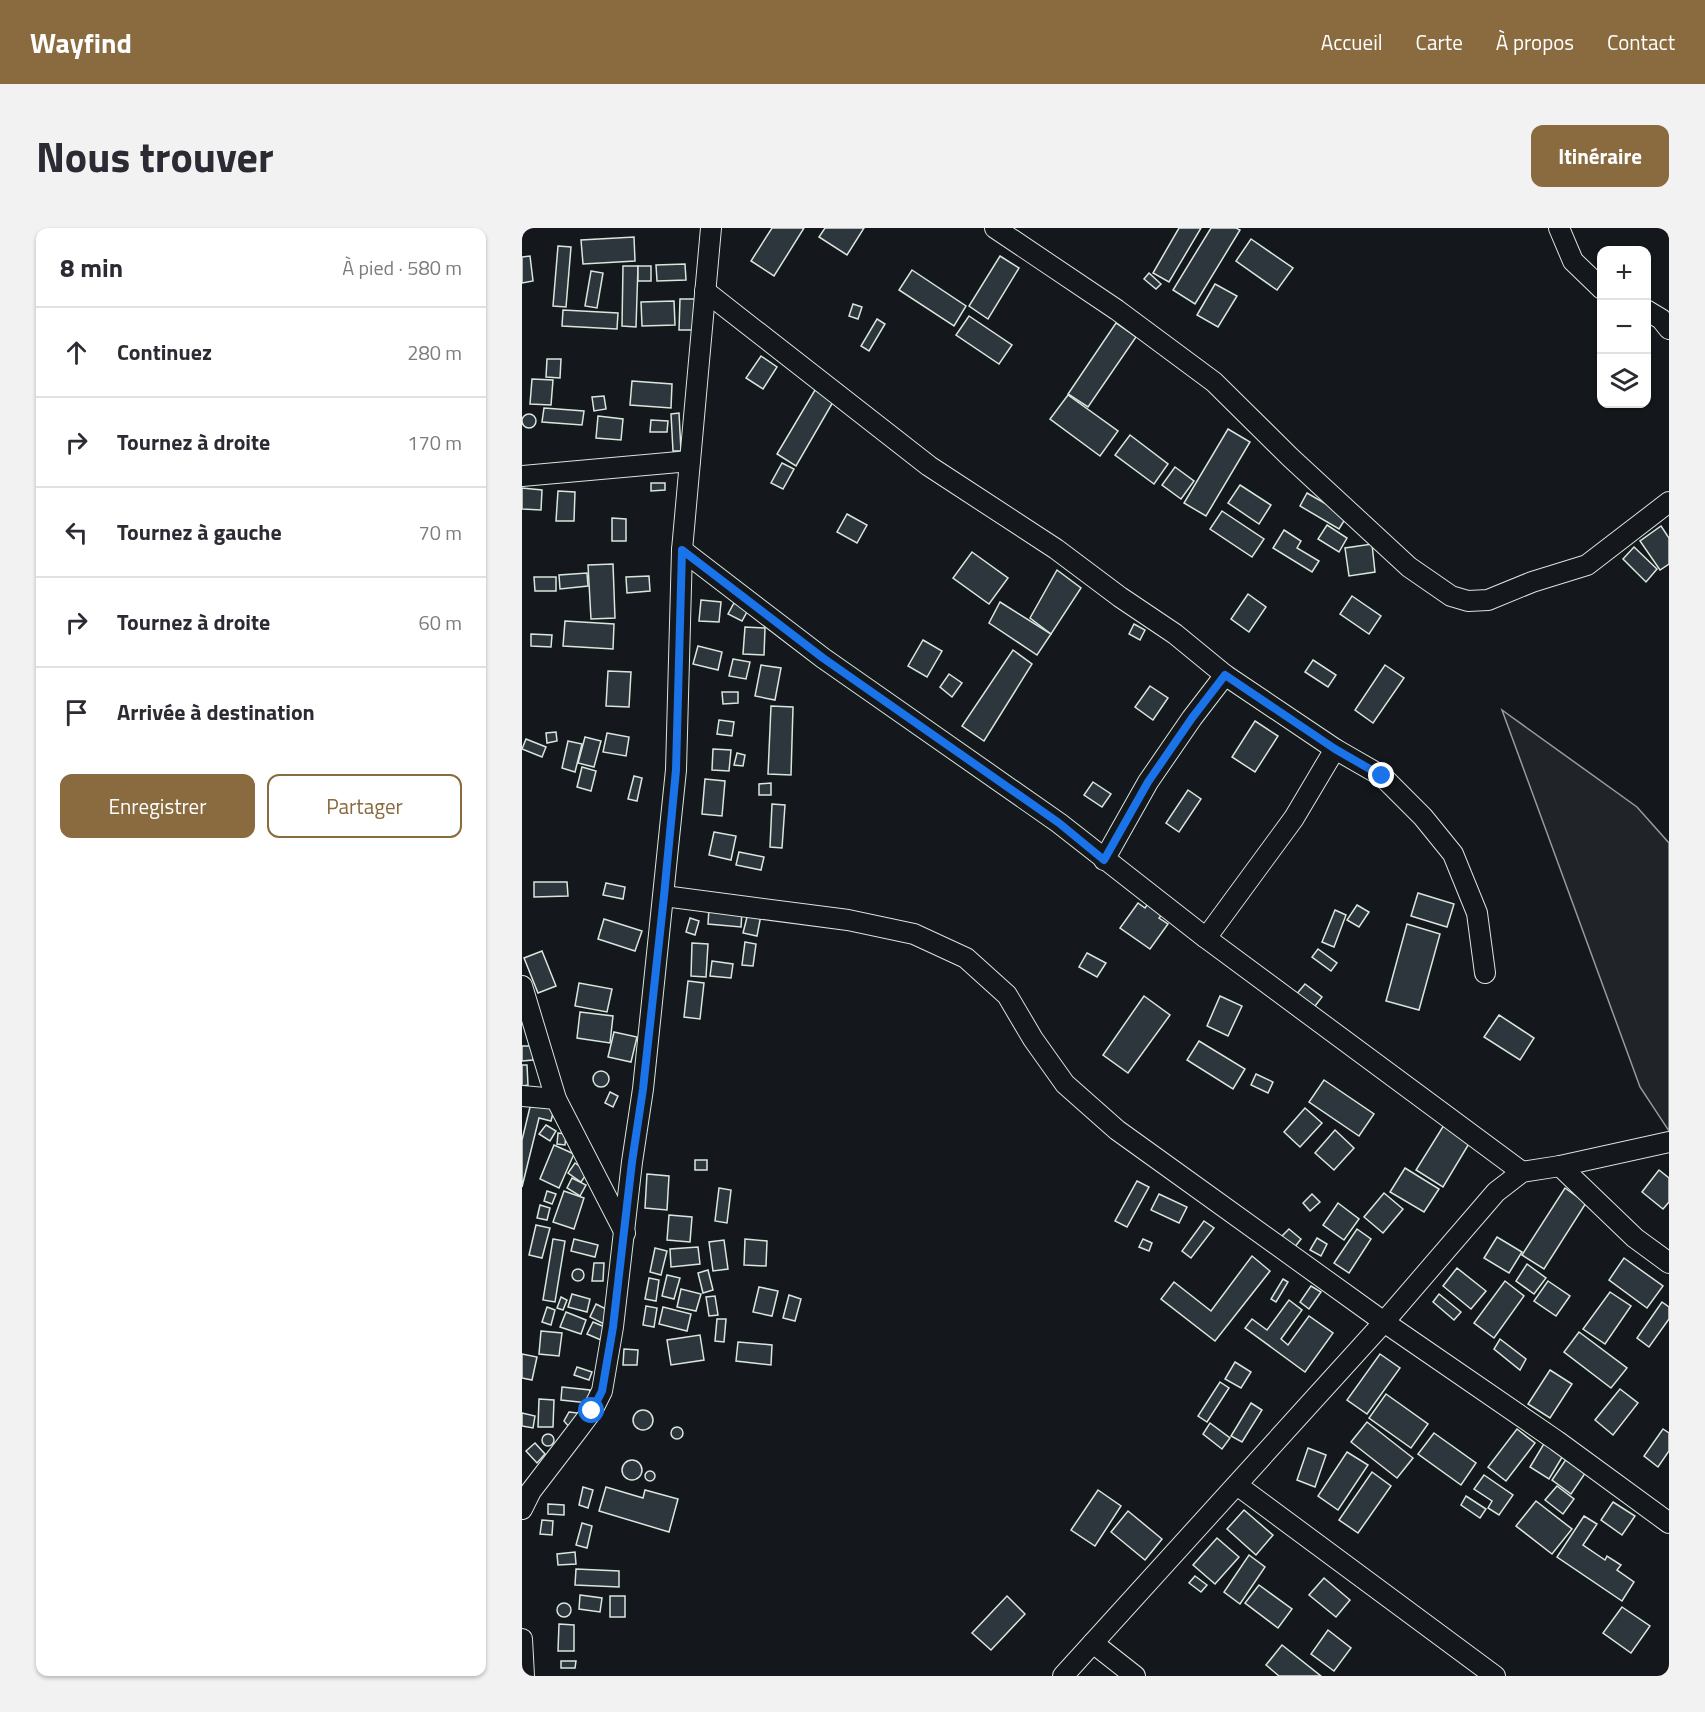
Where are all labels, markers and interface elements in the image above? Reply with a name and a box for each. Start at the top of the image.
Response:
text: Wayfind [30,21,132,64]
text: Accueil [1321,26,1383,58]
text: Carte [1416,26,1463,58]
text: À propos [1496,26,1574,58]
text: Contact [1607,26,1675,58]
text: Nous trouver [36,124,274,188]
button: Itinéraire [1531,125,1669,187]
map controls [1597,246,1651,408]
button: + [1597,246,1651,300]
text: 8 min [60,248,123,287]
text: À pied · 580 m [342,252,462,283]
button: − [1597,300,1651,354]
text: Continuez [117,335,212,369]
icon: ahead [60,336,93,369]
text: 280 m [407,337,462,368]
button: layers [1597,354,1651,408]
text: Tournez à droite [117,425,270,459]
icon: right [60,426,93,459]
text: 170 m [407,427,462,458]
text: Tournez à gauche [117,515,282,549]
icon: left [60,516,93,549]
text: 70 m [418,517,462,548]
text: Tournez à droite [117,605,270,639]
icon: right [60,606,93,639]
text: 60 m [418,607,462,638]
text: Arrivée à destination [117,695,315,729]
icon: arrive [60,696,93,729]
route end [1368,762,1394,788]
button: Enregistrer [60,774,255,838]
button: Partager [267,774,462,838]
route start [578,1397,604,1423]

